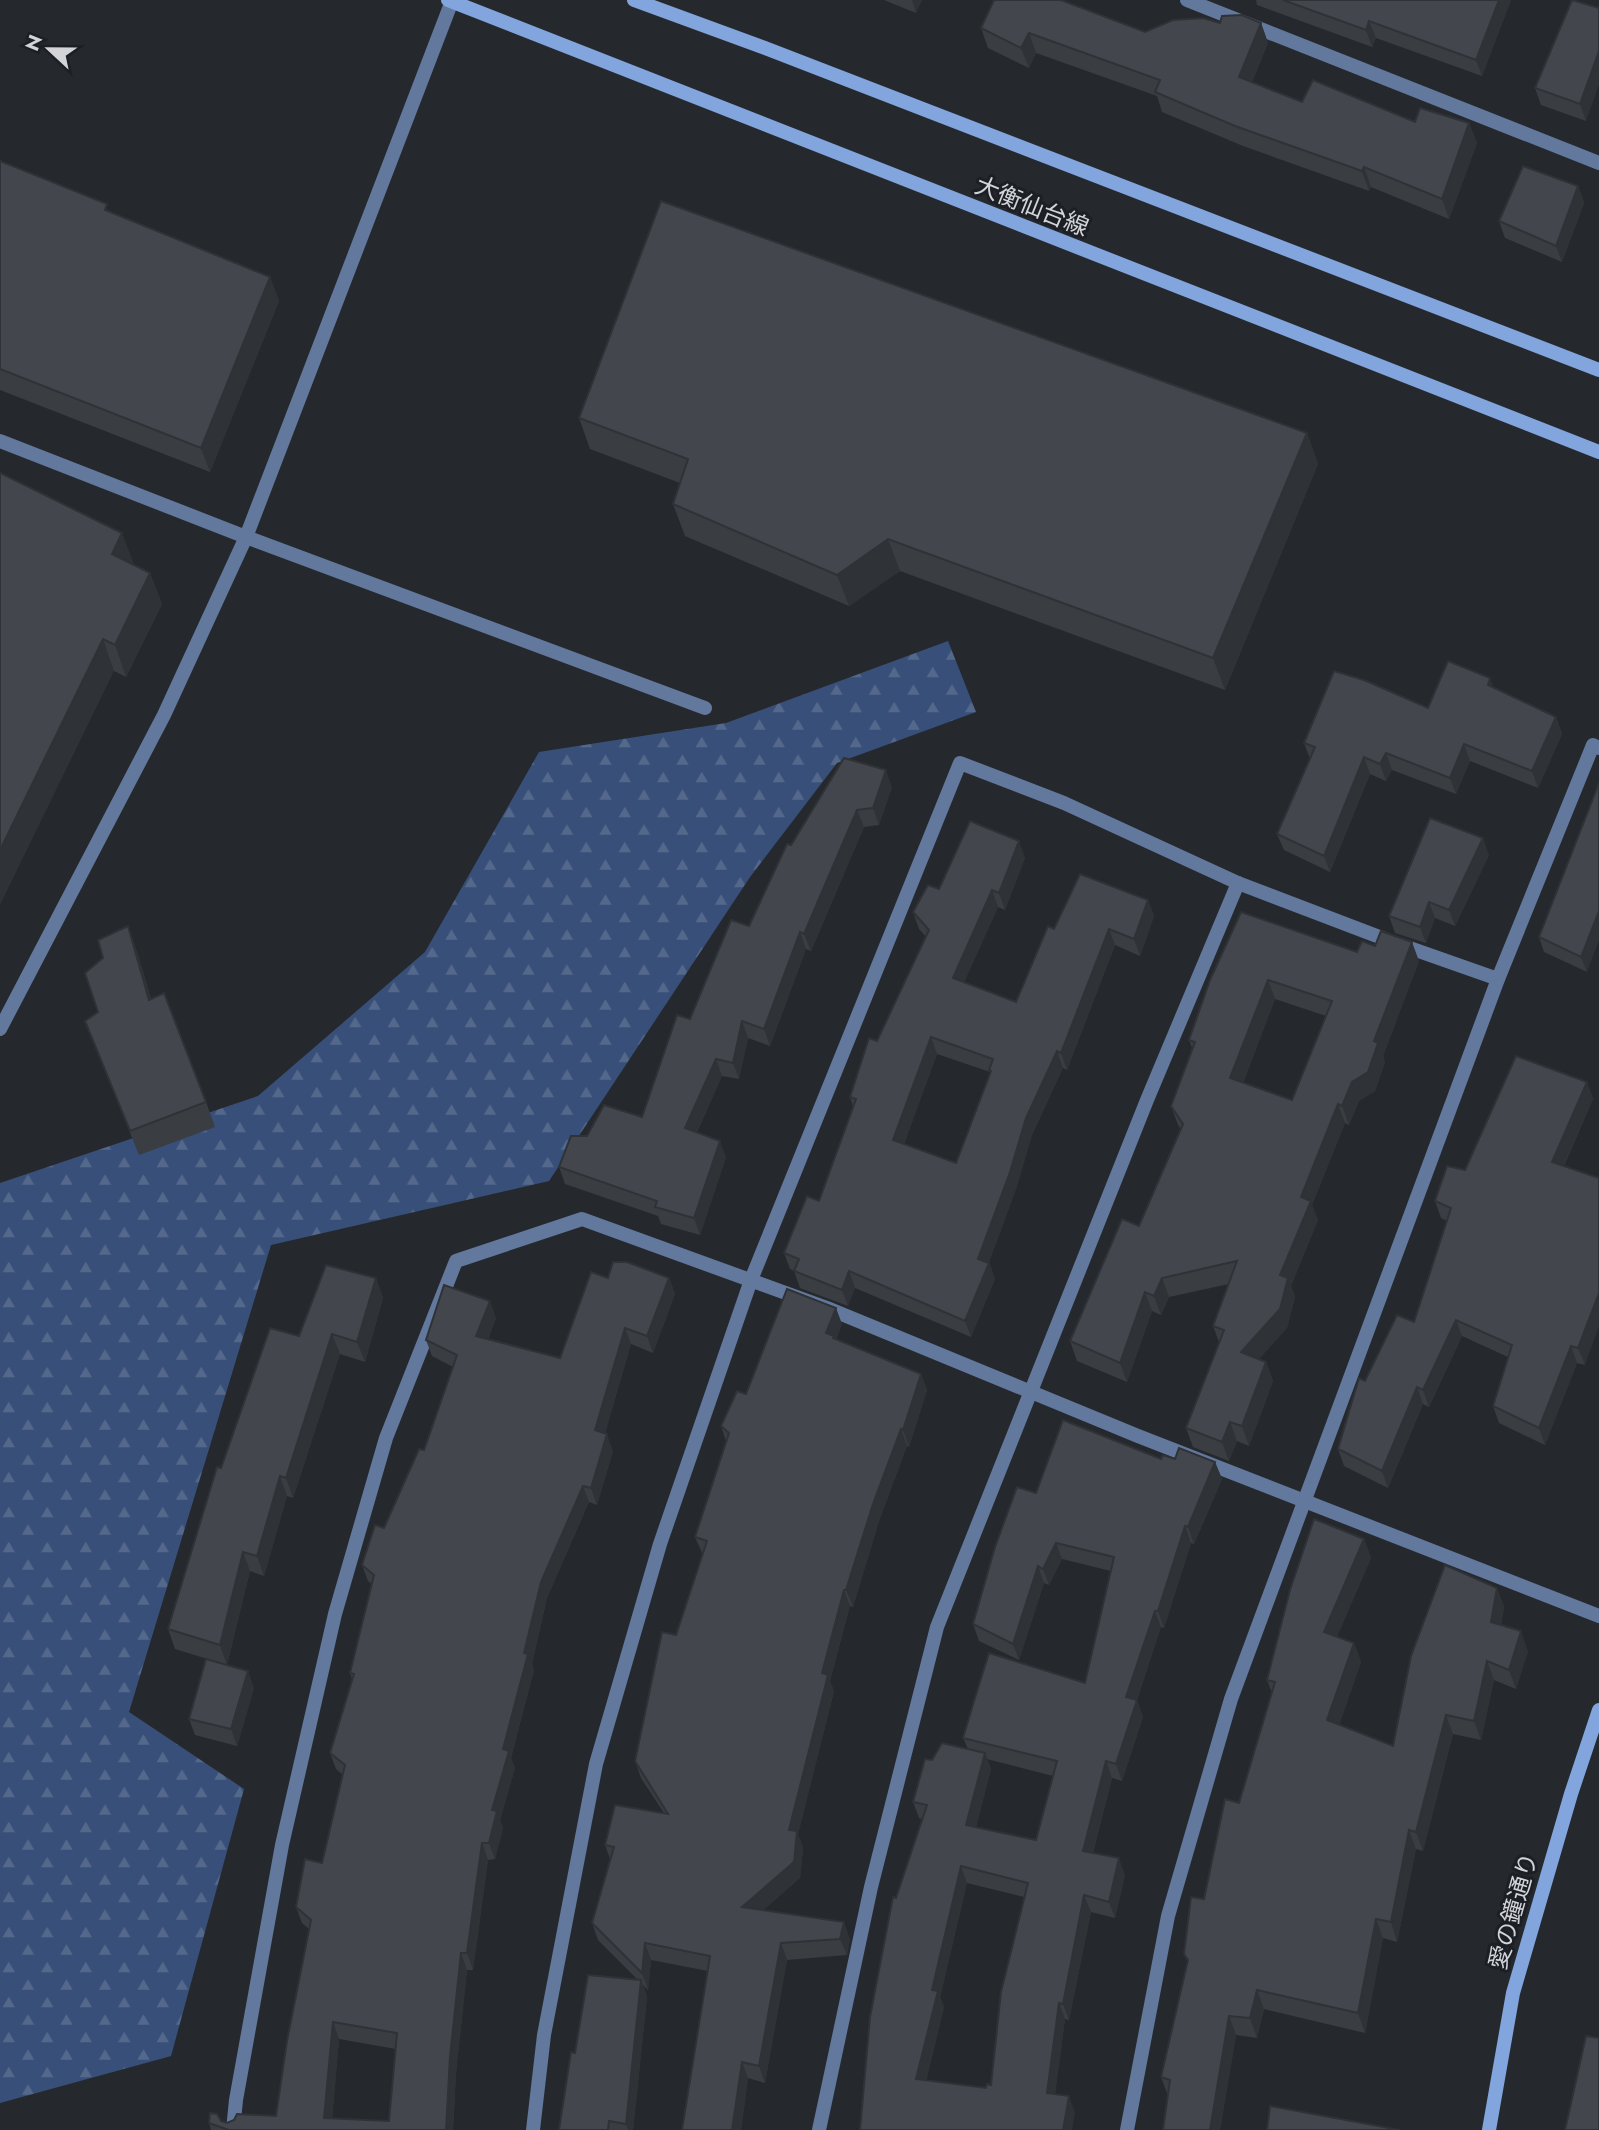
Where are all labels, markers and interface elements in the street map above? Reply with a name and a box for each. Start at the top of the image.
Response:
north arrow [14,14,84,84]
text: N [18,31,49,55]
street label: 大衡仙台線 [970,167,1094,245]
street label: 愛の鐘通り [1480,1849,1546,1973]

